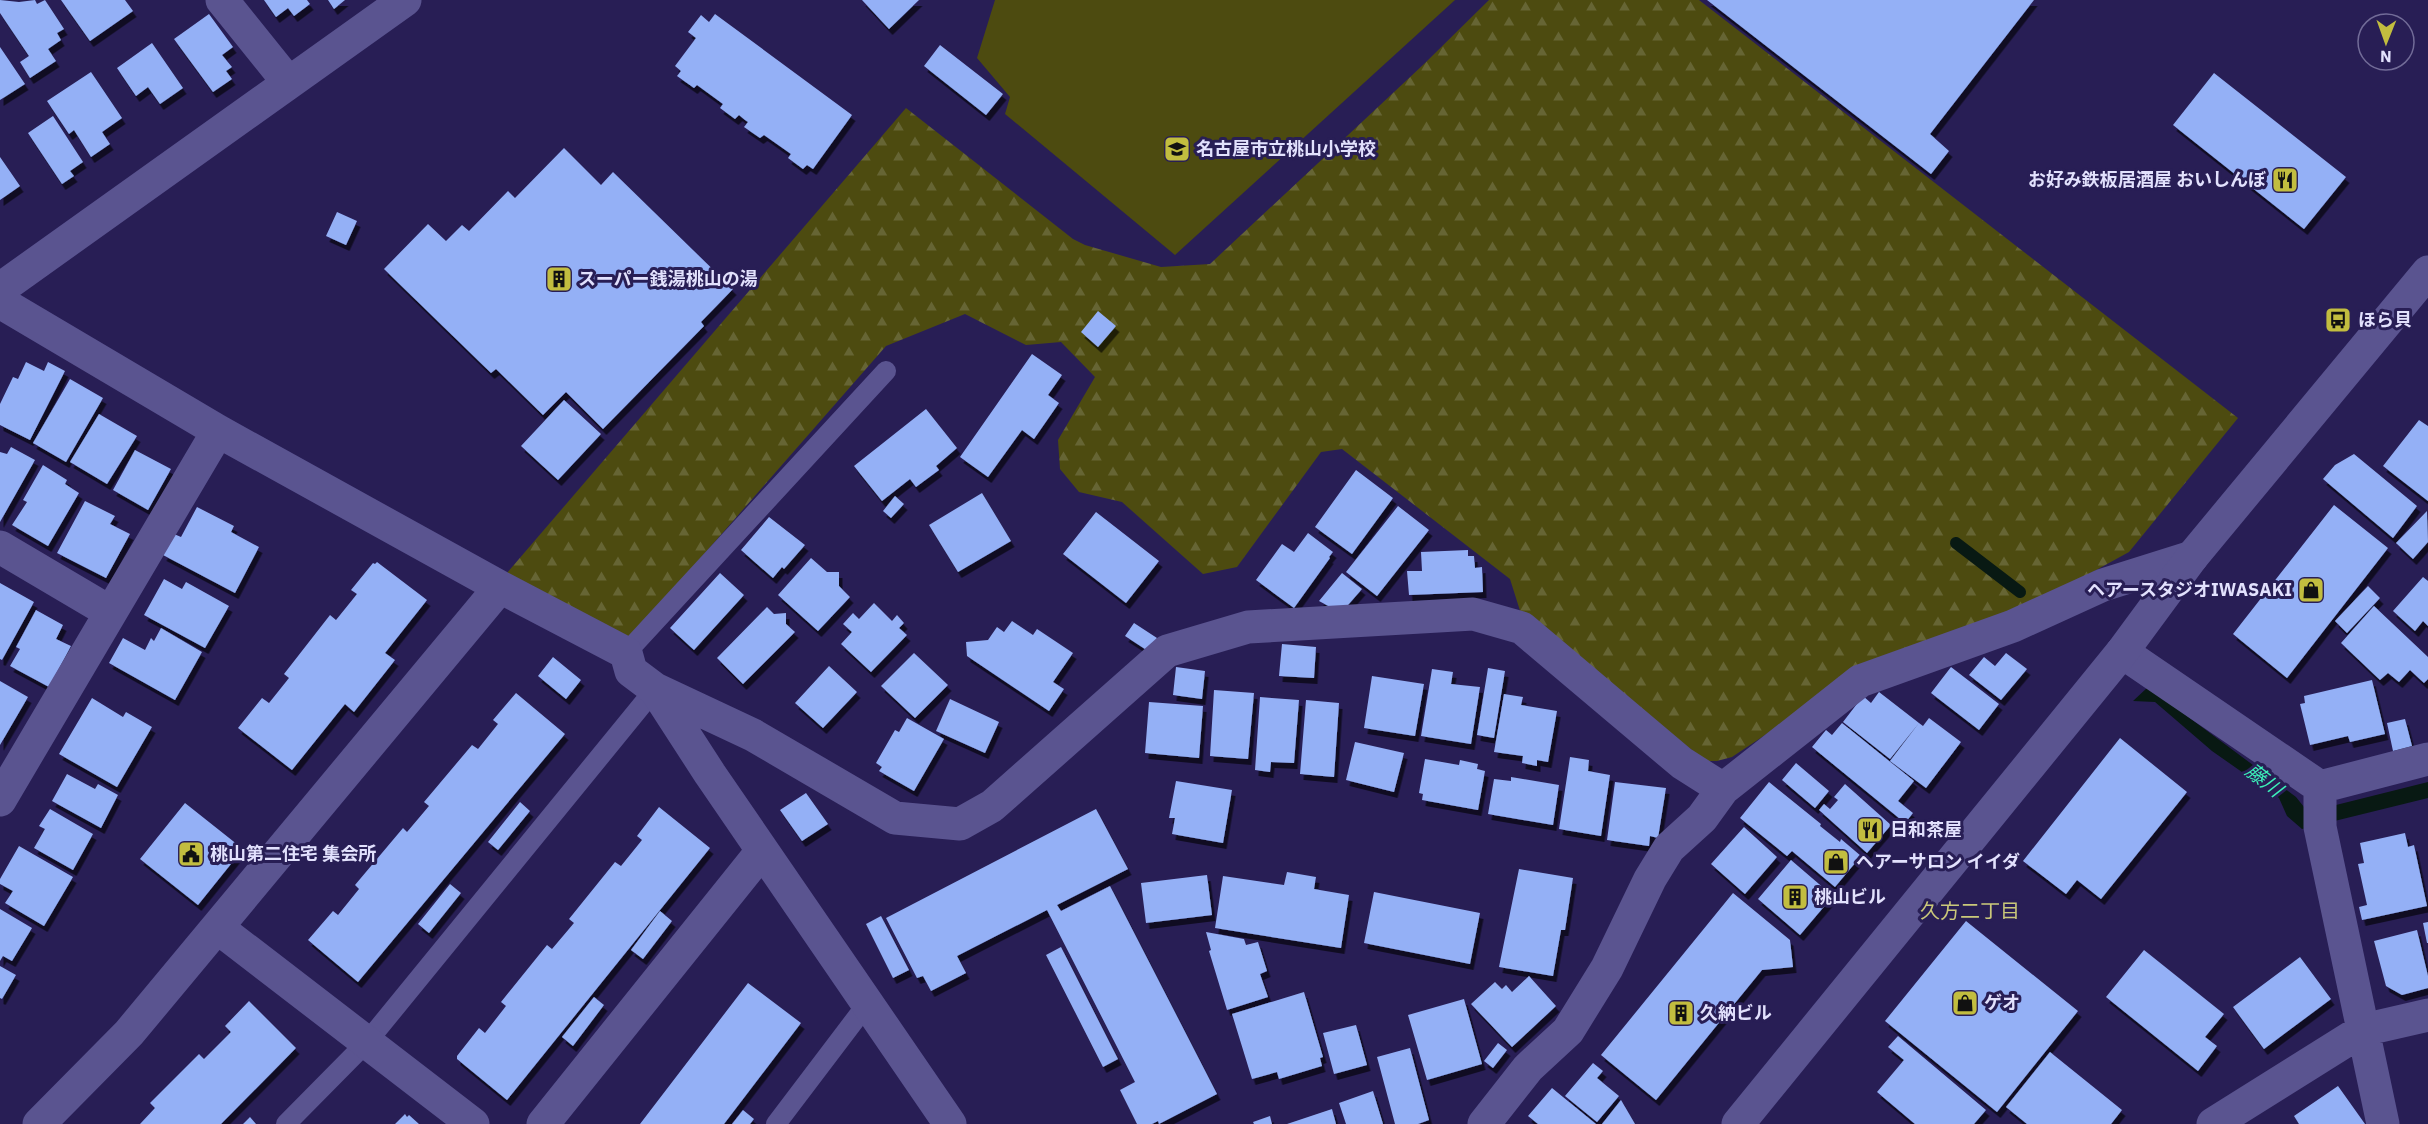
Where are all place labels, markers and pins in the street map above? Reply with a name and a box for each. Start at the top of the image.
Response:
school or university icon: 名古屋市立桃山小学校 [1162,134,1192,164]
place label: 名古屋市立桃山小学校 [1196,137,1376,160]
restaurant icon: お好み鉄板居酒屋 おいしんぼ [2270,165,2300,195]
place label: お好み鉄板居酒屋 おいしんぼ [2028,168,2266,191]
building icon: スーパー銭湯桃山の湯 [544,264,574,294]
place label: スーパー銭湯桃山の湯 [578,267,758,290]
bus stop icon: ほら貝 [2323,305,2353,335]
place label: ほら貝 [2358,308,2412,331]
shop icon: ヘアースタジオIWASAKI [2296,575,2326,605]
place label: ヘアースタジオIWASAKI [2087,578,2292,601]
restaurant icon: 日和茶屋 [1855,815,1885,845]
place label: 日和茶屋 [1890,818,1962,841]
public building icon: 桃山第二住宅 集会所 [176,839,206,869]
place label: 桃山第二住宅 集会所 [210,842,376,865]
shop icon: ヘアーサロン イイダ [1821,847,1851,877]
place label: ヘアーサロン イイダ [1856,850,2020,873]
building icon: 桃山ビル [1780,882,1810,912]
place label: 桃山ビル [1814,885,1886,908]
shop icon: ゲオ [1950,988,1980,1018]
place label: ゲオ [1984,991,2020,1014]
building icon: 久納ビル [1666,998,1696,1028]
place label: 久納ビル [1700,1001,1772,1024]

